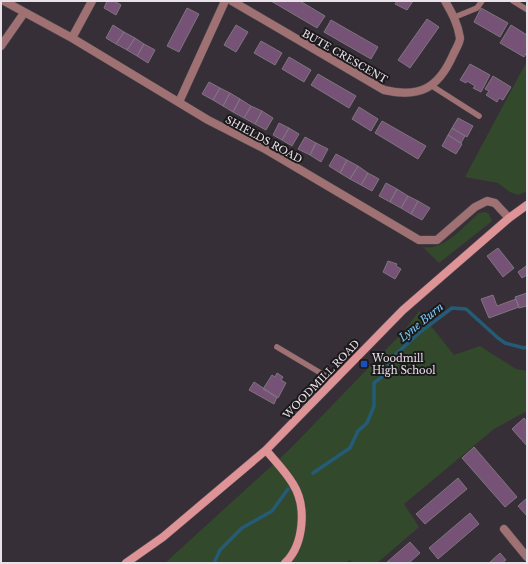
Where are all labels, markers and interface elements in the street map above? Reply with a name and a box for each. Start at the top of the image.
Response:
street label: BUTE CRESCENT [300,27,390,86]
street label: SHIELDS ROAD [223,113,305,166]
water label: Lyne Burn [395,300,446,345]
street label: WOODMILL ROAD [280,337,362,422]
place label: Woodmill High School [371,352,435,377]
marker: Woodmill High School [359,359,369,369]

